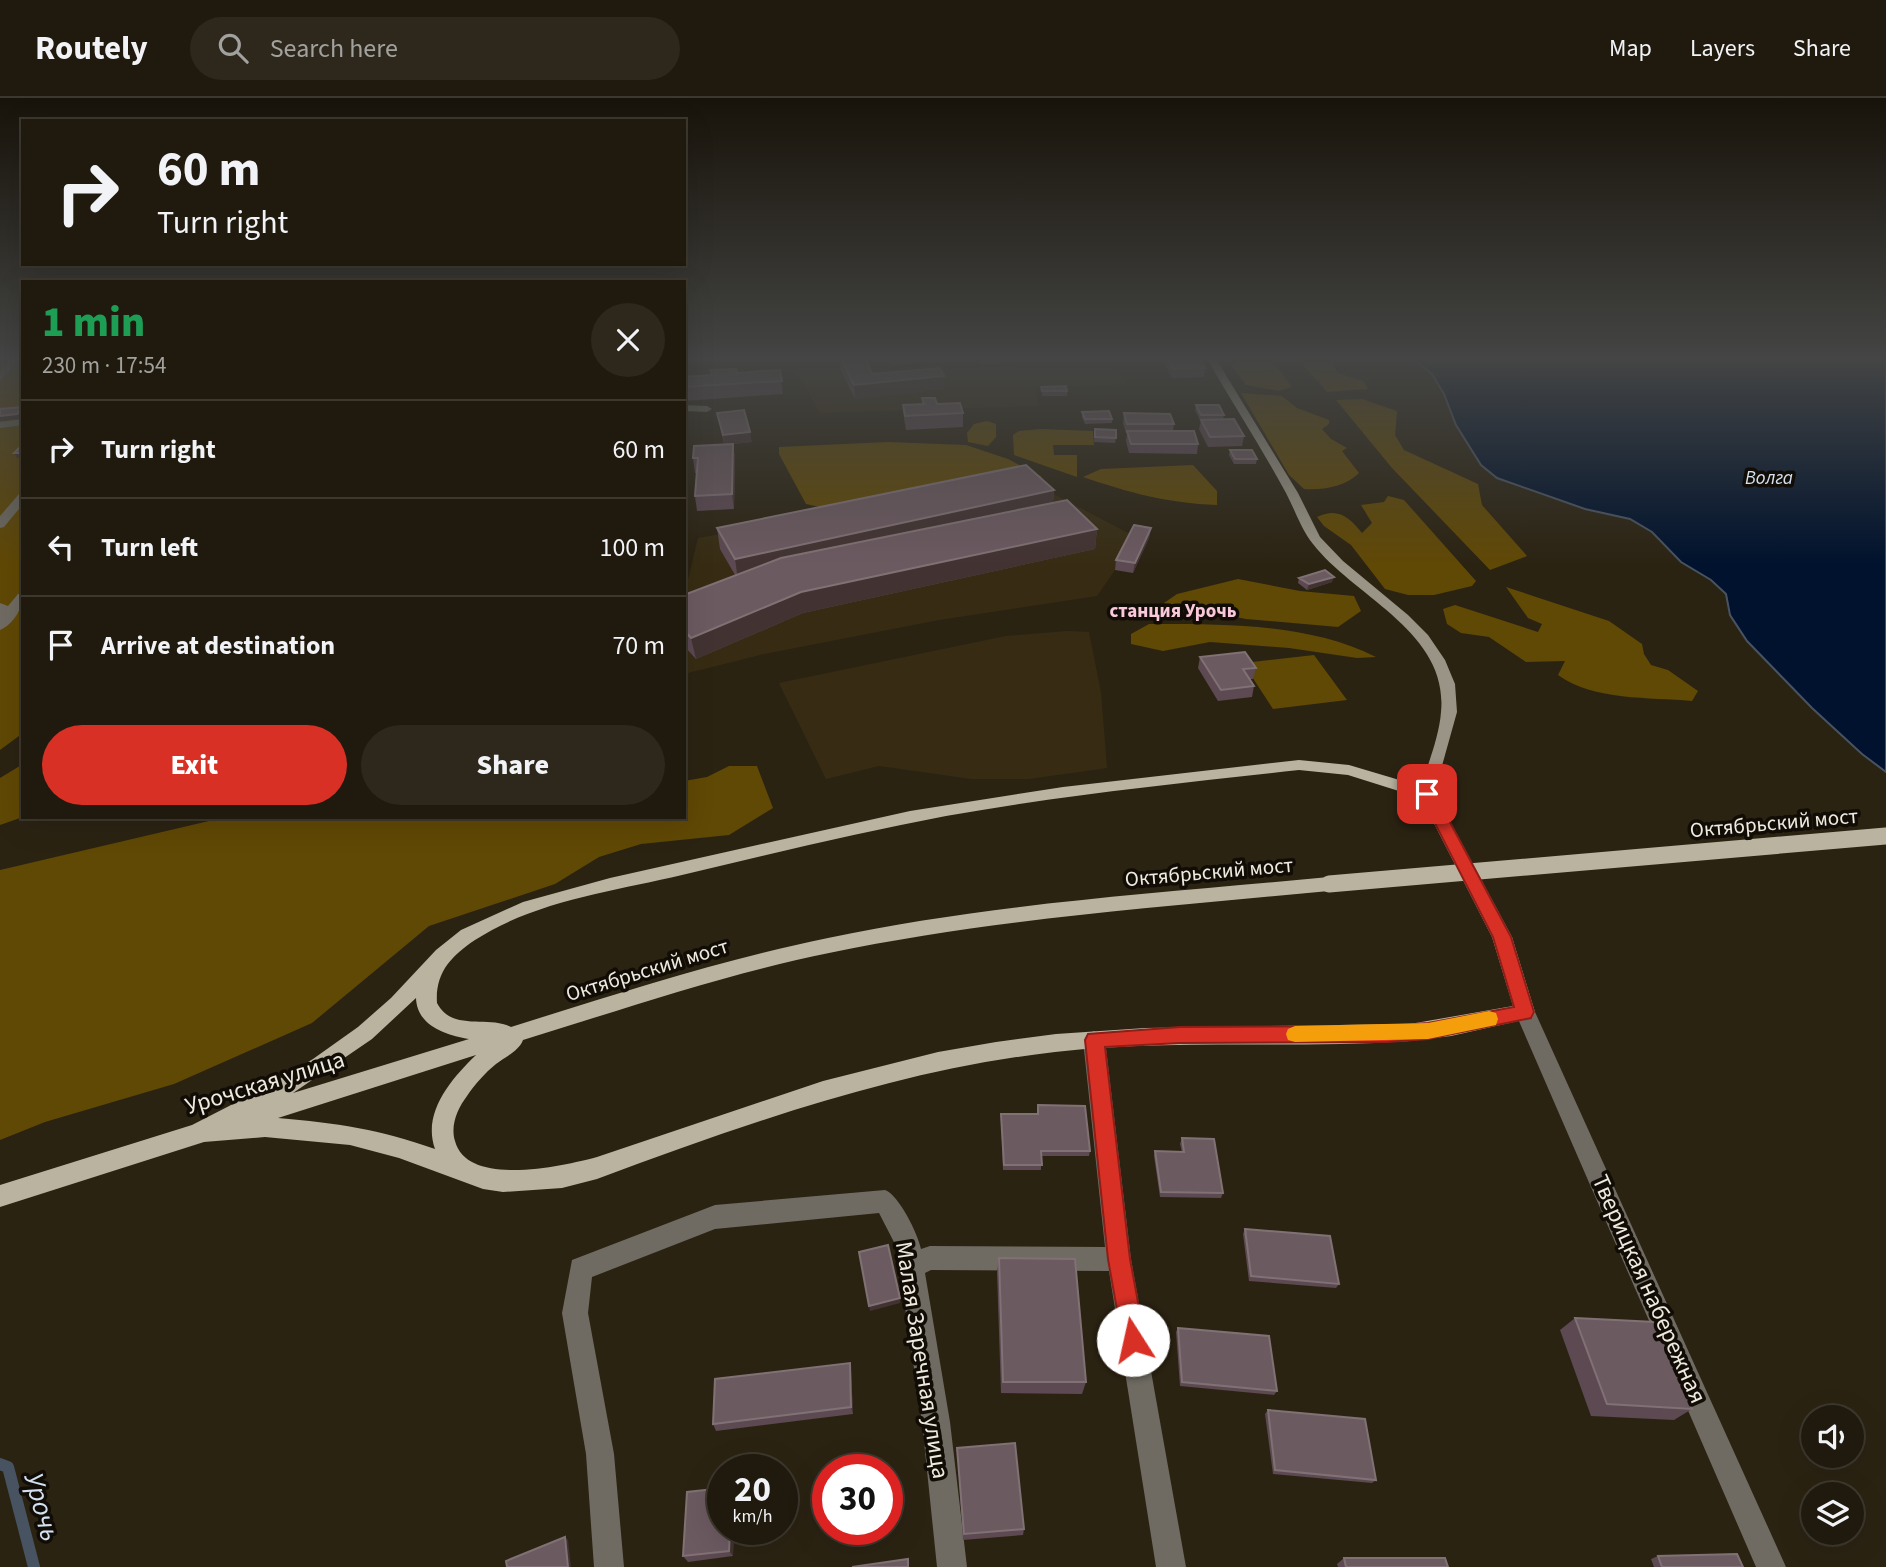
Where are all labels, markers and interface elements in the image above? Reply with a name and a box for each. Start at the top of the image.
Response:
search box [190,17,680,80]
text: Routely [35,25,148,72]
icon: search [214,29,252,67]
text: Search here [270,30,398,67]
text: Map [1609,31,1652,66]
text: Layers [1690,31,1755,66]
text: Share [1793,31,1851,66]
text: 60 m [157,135,261,205]
icon: right [42,147,133,238]
text: Turn right [157,200,288,246]
text: 1 min [42,293,145,353]
button: close [591,303,665,377]
text: 230 m · 17:54 [42,349,166,382]
icon: right [42,430,80,468]
text: Turn right [101,431,216,468]
text: 60 m [612,431,665,468]
water label: Волга [1745,465,1793,492]
icon: left [42,528,80,566]
text: Turn left [101,529,198,566]
text: 100 m [599,529,665,566]
district label: станция Урочь [1110,598,1237,625]
icon: arrive [42,626,80,664]
text: Arrive at destination [101,627,335,664]
text: 70 m [612,627,665,664]
button: Exit [42,725,347,805]
button: Share [361,725,665,805]
pin [1397,764,1457,824]
icon: arrive [1408,775,1446,813]
street label: Октябрьский мост [1689,801,1860,845]
street label: Октябрьский мост [1124,850,1295,894]
street label: Октябрьский мост [562,931,732,1009]
street label: Урочская улица [181,1042,349,1124]
street label: Тверицкая набережная [1583,1169,1715,1409]
street label: Малая Заречная улица [886,1239,958,1481]
position arrow [1096,1303,1170,1377]
map controls [1801,1405,1864,1545]
button: sound [1801,1405,1864,1468]
speed limit sign: 30 [812,1454,903,1545]
text: 20 [734,1465,771,1515]
water label: Урочь [14,1468,70,1546]
button: layers [1801,1482,1864,1545]
text: km/h [733,1504,772,1529]

